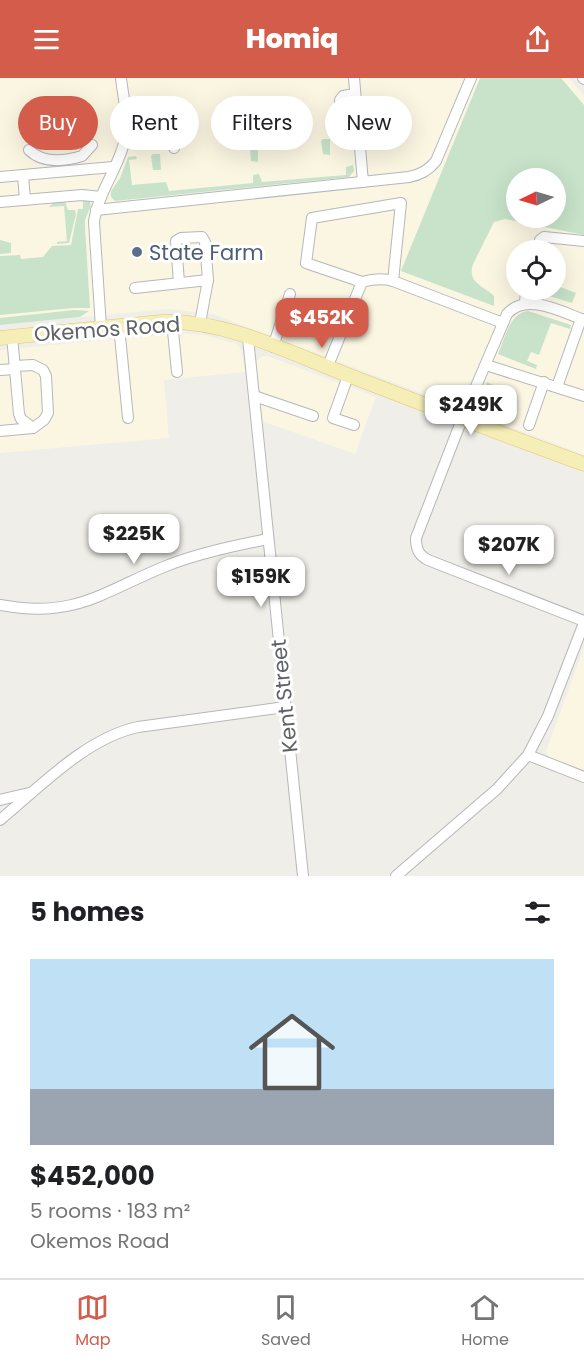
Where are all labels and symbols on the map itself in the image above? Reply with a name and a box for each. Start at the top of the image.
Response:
north arrow [506,168,566,228]
place label: State Farm [149,238,264,267]
marker: State Farm [130,245,144,259]
pin: $452K [280,298,364,349]
street label: Okemos Road [33,309,181,349]
pin: $249K [429,385,513,436]
pin: $225K [92,514,176,565]
pin: $207K [467,525,551,576]
pin: $159K [219,557,303,608]
street label: Kent Street [264,638,304,754]

